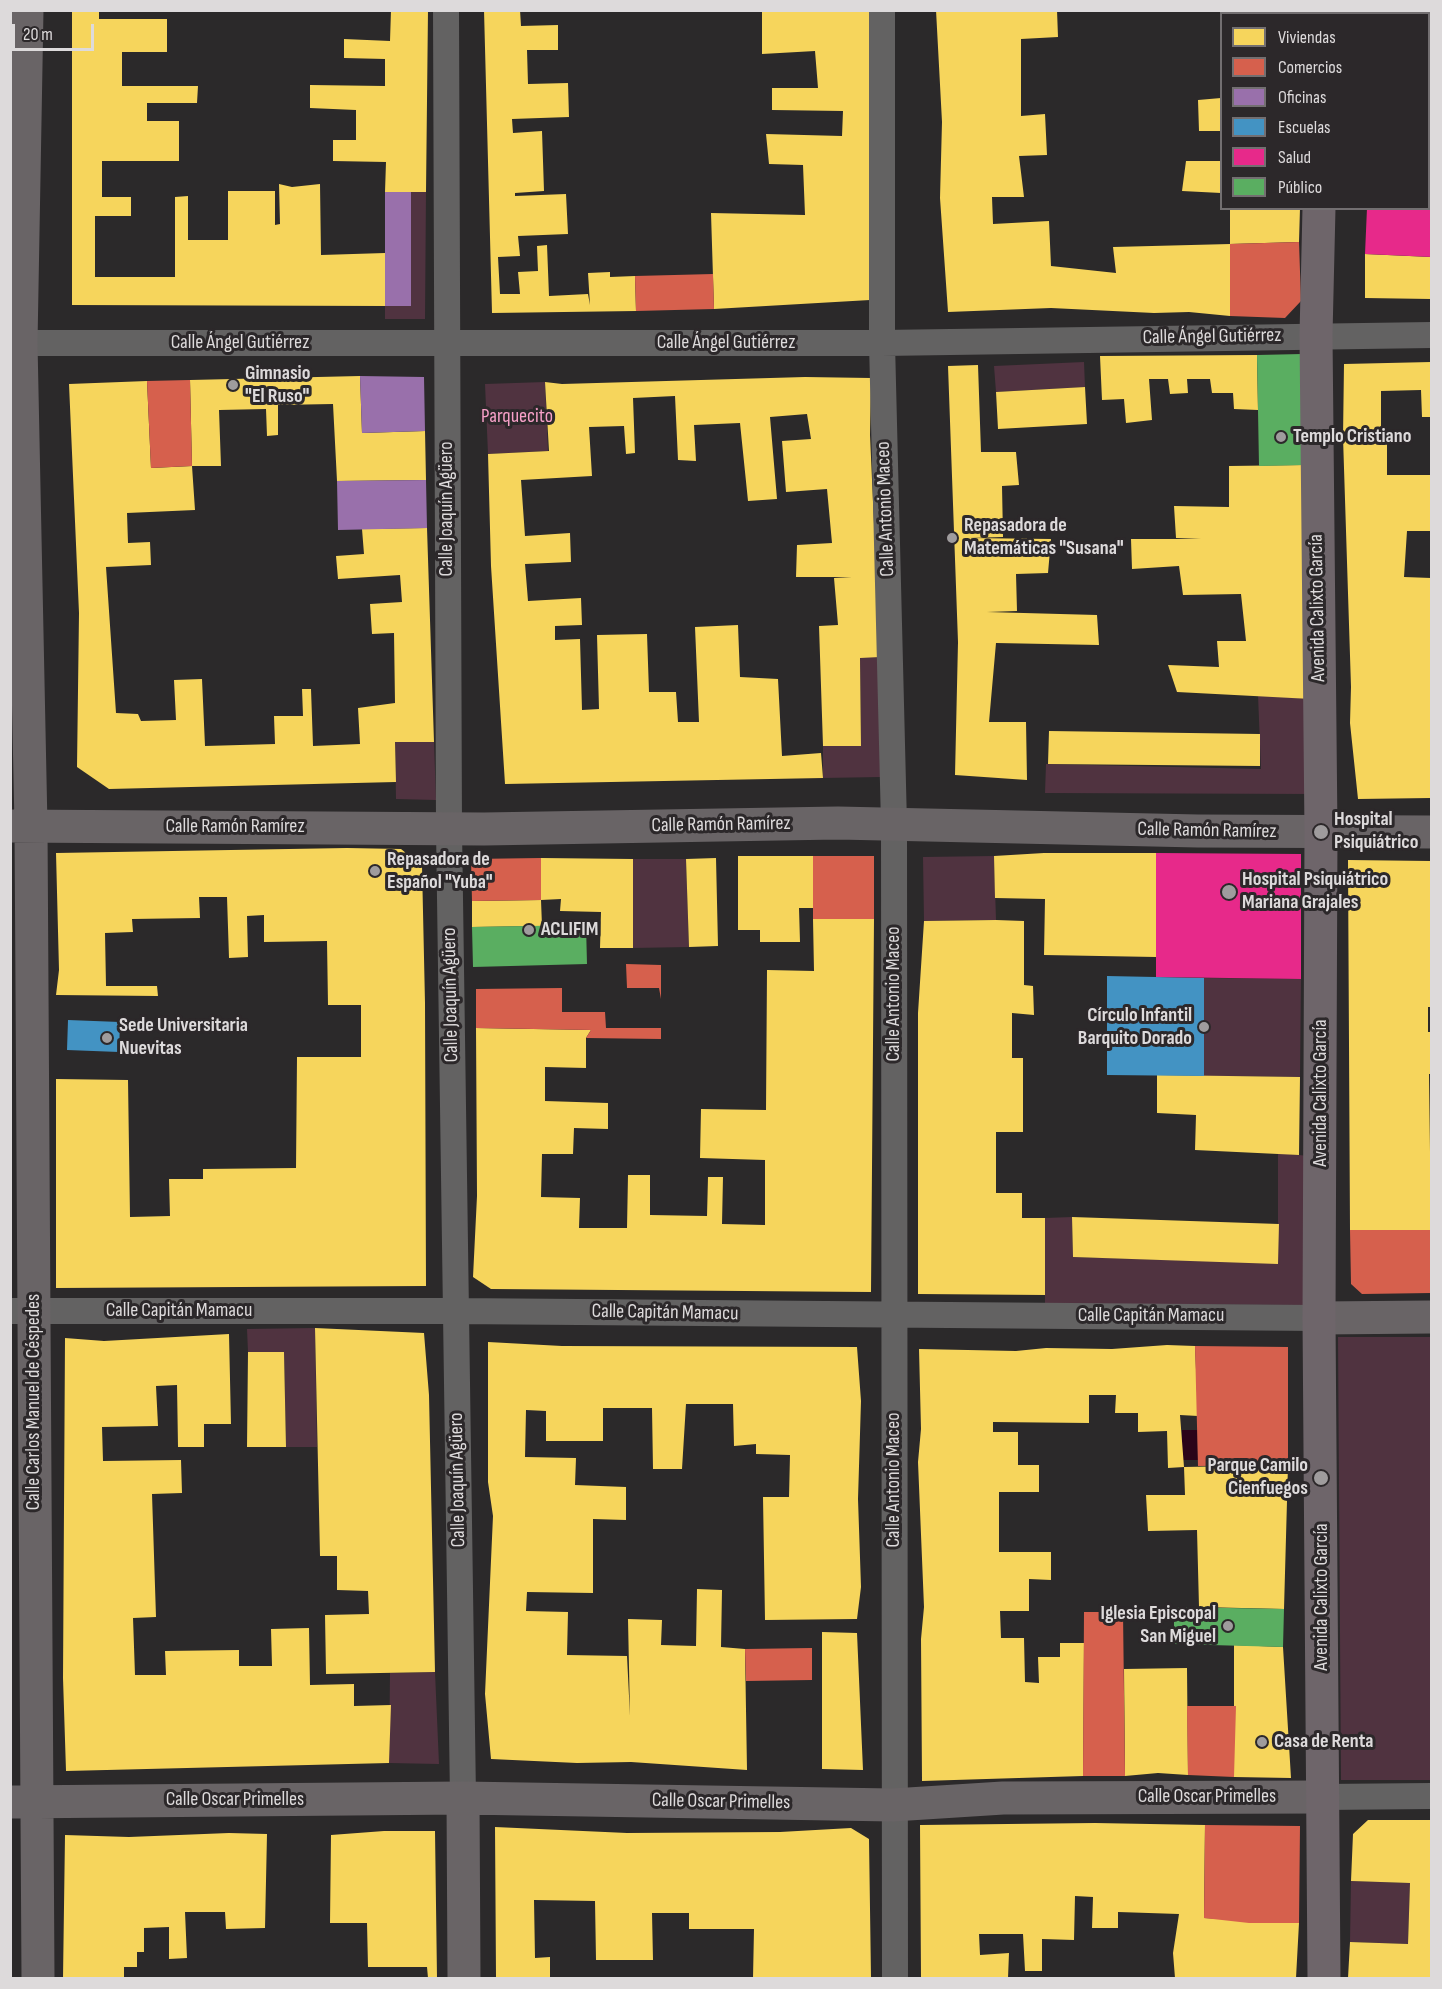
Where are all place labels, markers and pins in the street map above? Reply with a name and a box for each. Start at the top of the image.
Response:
place label: Gimnasio "El Ruso" [245,362,310,409]
marker: Gimnasio "El Ruso" [226,378,240,392]
place label: Templo Cristiano [1293,425,1411,449]
marker: Templo Cristiano [1274,430,1288,444]
place label: Repasadora de Matemáticas "Susana" [964,514,1124,561]
marker: Repasadora de Matemáticas "Susana" [945,531,959,545]
place label: Hospital Psiquiátrico [1334,808,1418,855]
marker: Hospital Psiquiátrico [1312,823,1330,841]
place label: Repasadora de Español "Yuba" [387,848,493,895]
marker: Repasadora de Español "Yuba" [368,864,382,878]
place label: Hospital Psiquiátrico Mariana Grajales [1242,868,1388,915]
marker: Hospital Psiquiátrico Mariana Grajales [1220,883,1238,901]
place label: ACLIFIM [541,918,598,942]
marker: ACLIFIM [522,923,536,937]
place label: Círculo Infantil Barquito Dorado [1078,1004,1192,1051]
place label: Sede Universitaria Nuevitas [119,1014,248,1061]
marker: Círculo Infantil Barquito Dorado [1197,1020,1211,1034]
marker: Sede Universitaria Nuevitas [100,1031,114,1045]
place label: Parque Camilo Cienfuegos [1208,1454,1308,1501]
marker: Parque Camilo Cienfuegos [1312,1469,1330,1487]
place label: Iglesia Episcopal San Miguel [1100,1602,1216,1649]
marker: Iglesia Episcopal San Miguel [1221,1619,1235,1633]
place label: Casa de Renta [1274,1730,1374,1754]
marker: Casa de Renta [1255,1735,1269,1749]

